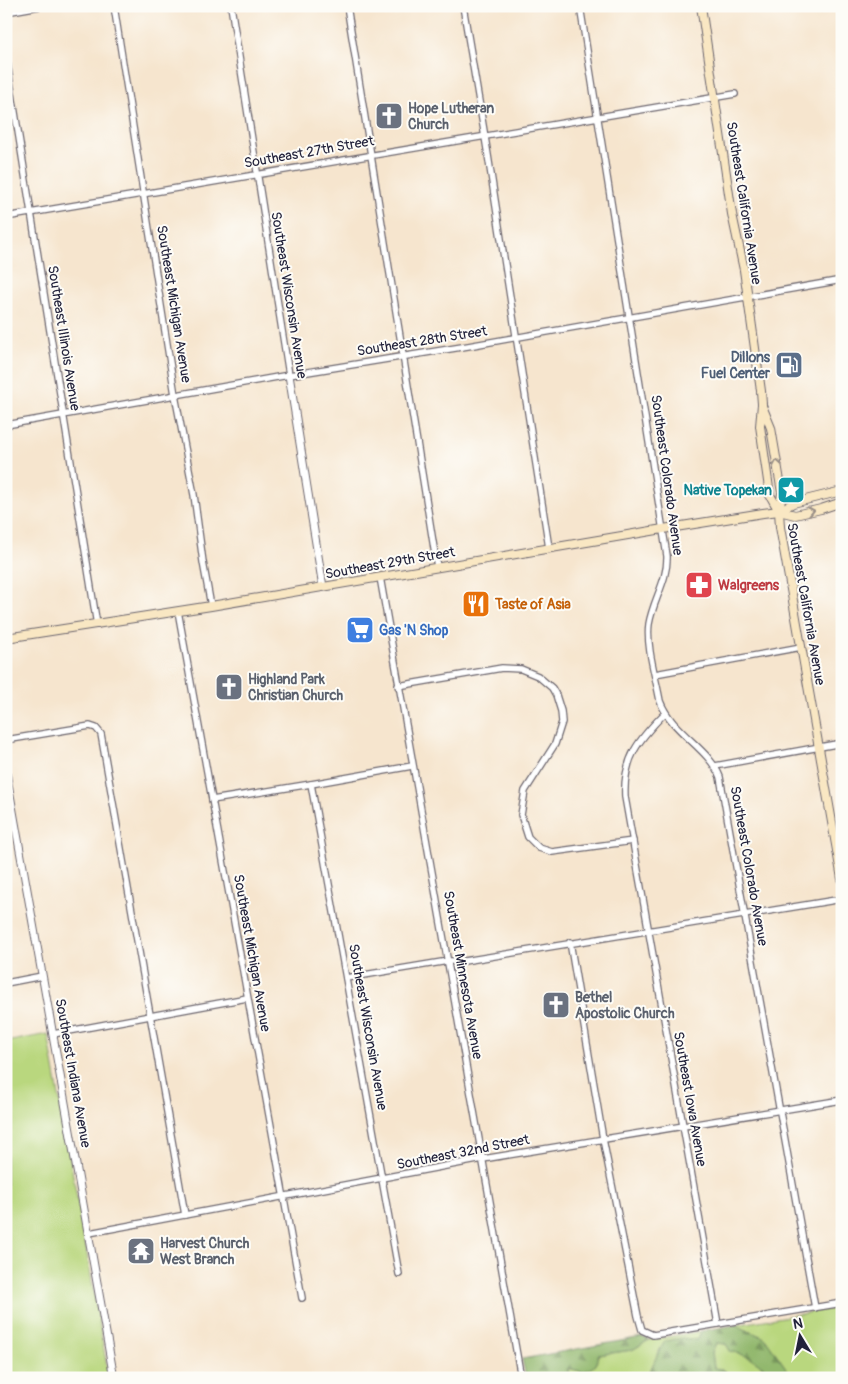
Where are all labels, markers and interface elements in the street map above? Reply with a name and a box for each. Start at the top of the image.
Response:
place label: Hope Lutheran Church [408,100,494,133]
church icon: Hope Lutheran Church [374,101,404,131]
street label: Southeast California Avenue [723,120,765,286]
street label: Southeast 27th Street [243,132,376,172]
street label: Southeast Wisconsin Avenue [267,210,311,380]
street label: Southeast Michigan Avenue [153,224,195,384]
street label: Southeast Illinois Avenue [44,264,84,412]
street label: Southeast 28th Street [356,322,489,360]
place label: Dillons Fuel Center [701,349,771,382]
fuel station icon: Dillons Fuel Center [774,350,804,380]
street label: Southeast Colorado Avenue [647,394,687,556]
one-way arrow [772,459,782,468]
place icon: Native Topekan [776,475,806,505]
place label: Native Topekan [683,482,772,499]
one-way arrow [806,506,815,517]
street label: Southeast California Avenue [783,521,829,687]
street label: Southeast 29th Street [324,543,457,583]
pharmacy icon: Walgreens [684,570,714,600]
place label: Walgreens [718,577,780,594]
restaurant icon: Taste of Asia [461,589,491,619]
place label: Taste of Asia [494,596,571,613]
supermarket icon: Gas 'N Shop [345,615,375,645]
place label: Gas 'N Shop [379,622,449,639]
place label: Highland Park Christian Church [248,671,343,704]
church icon: Highland Park Christian Church [214,672,244,702]
street label: Southeast Colorado Avenue [727,785,771,947]
street label: Southeast Michigan Avenue [230,873,274,1033]
street label: Southeast Minnesota Avenue [440,890,486,1061]
street label: Southeast Wisconsin Avenue [345,942,391,1112]
place label: Bethel Apostolic Church [575,989,675,1022]
church icon: Bethel Apostolic Church [541,990,571,1020]
street label: Southeast Indiana Avenue [52,997,95,1149]
street label: Southeast Iowa Avenue [670,1030,710,1168]
street label: Southeast 32nd Street [395,1131,531,1173]
place label: Harvest Church West Branch [160,1235,250,1268]
temple icon: Harvest Church West Branch [126,1236,156,1266]
north arrow [776,1312,826,1362]
text: N [792,1314,804,1333]

